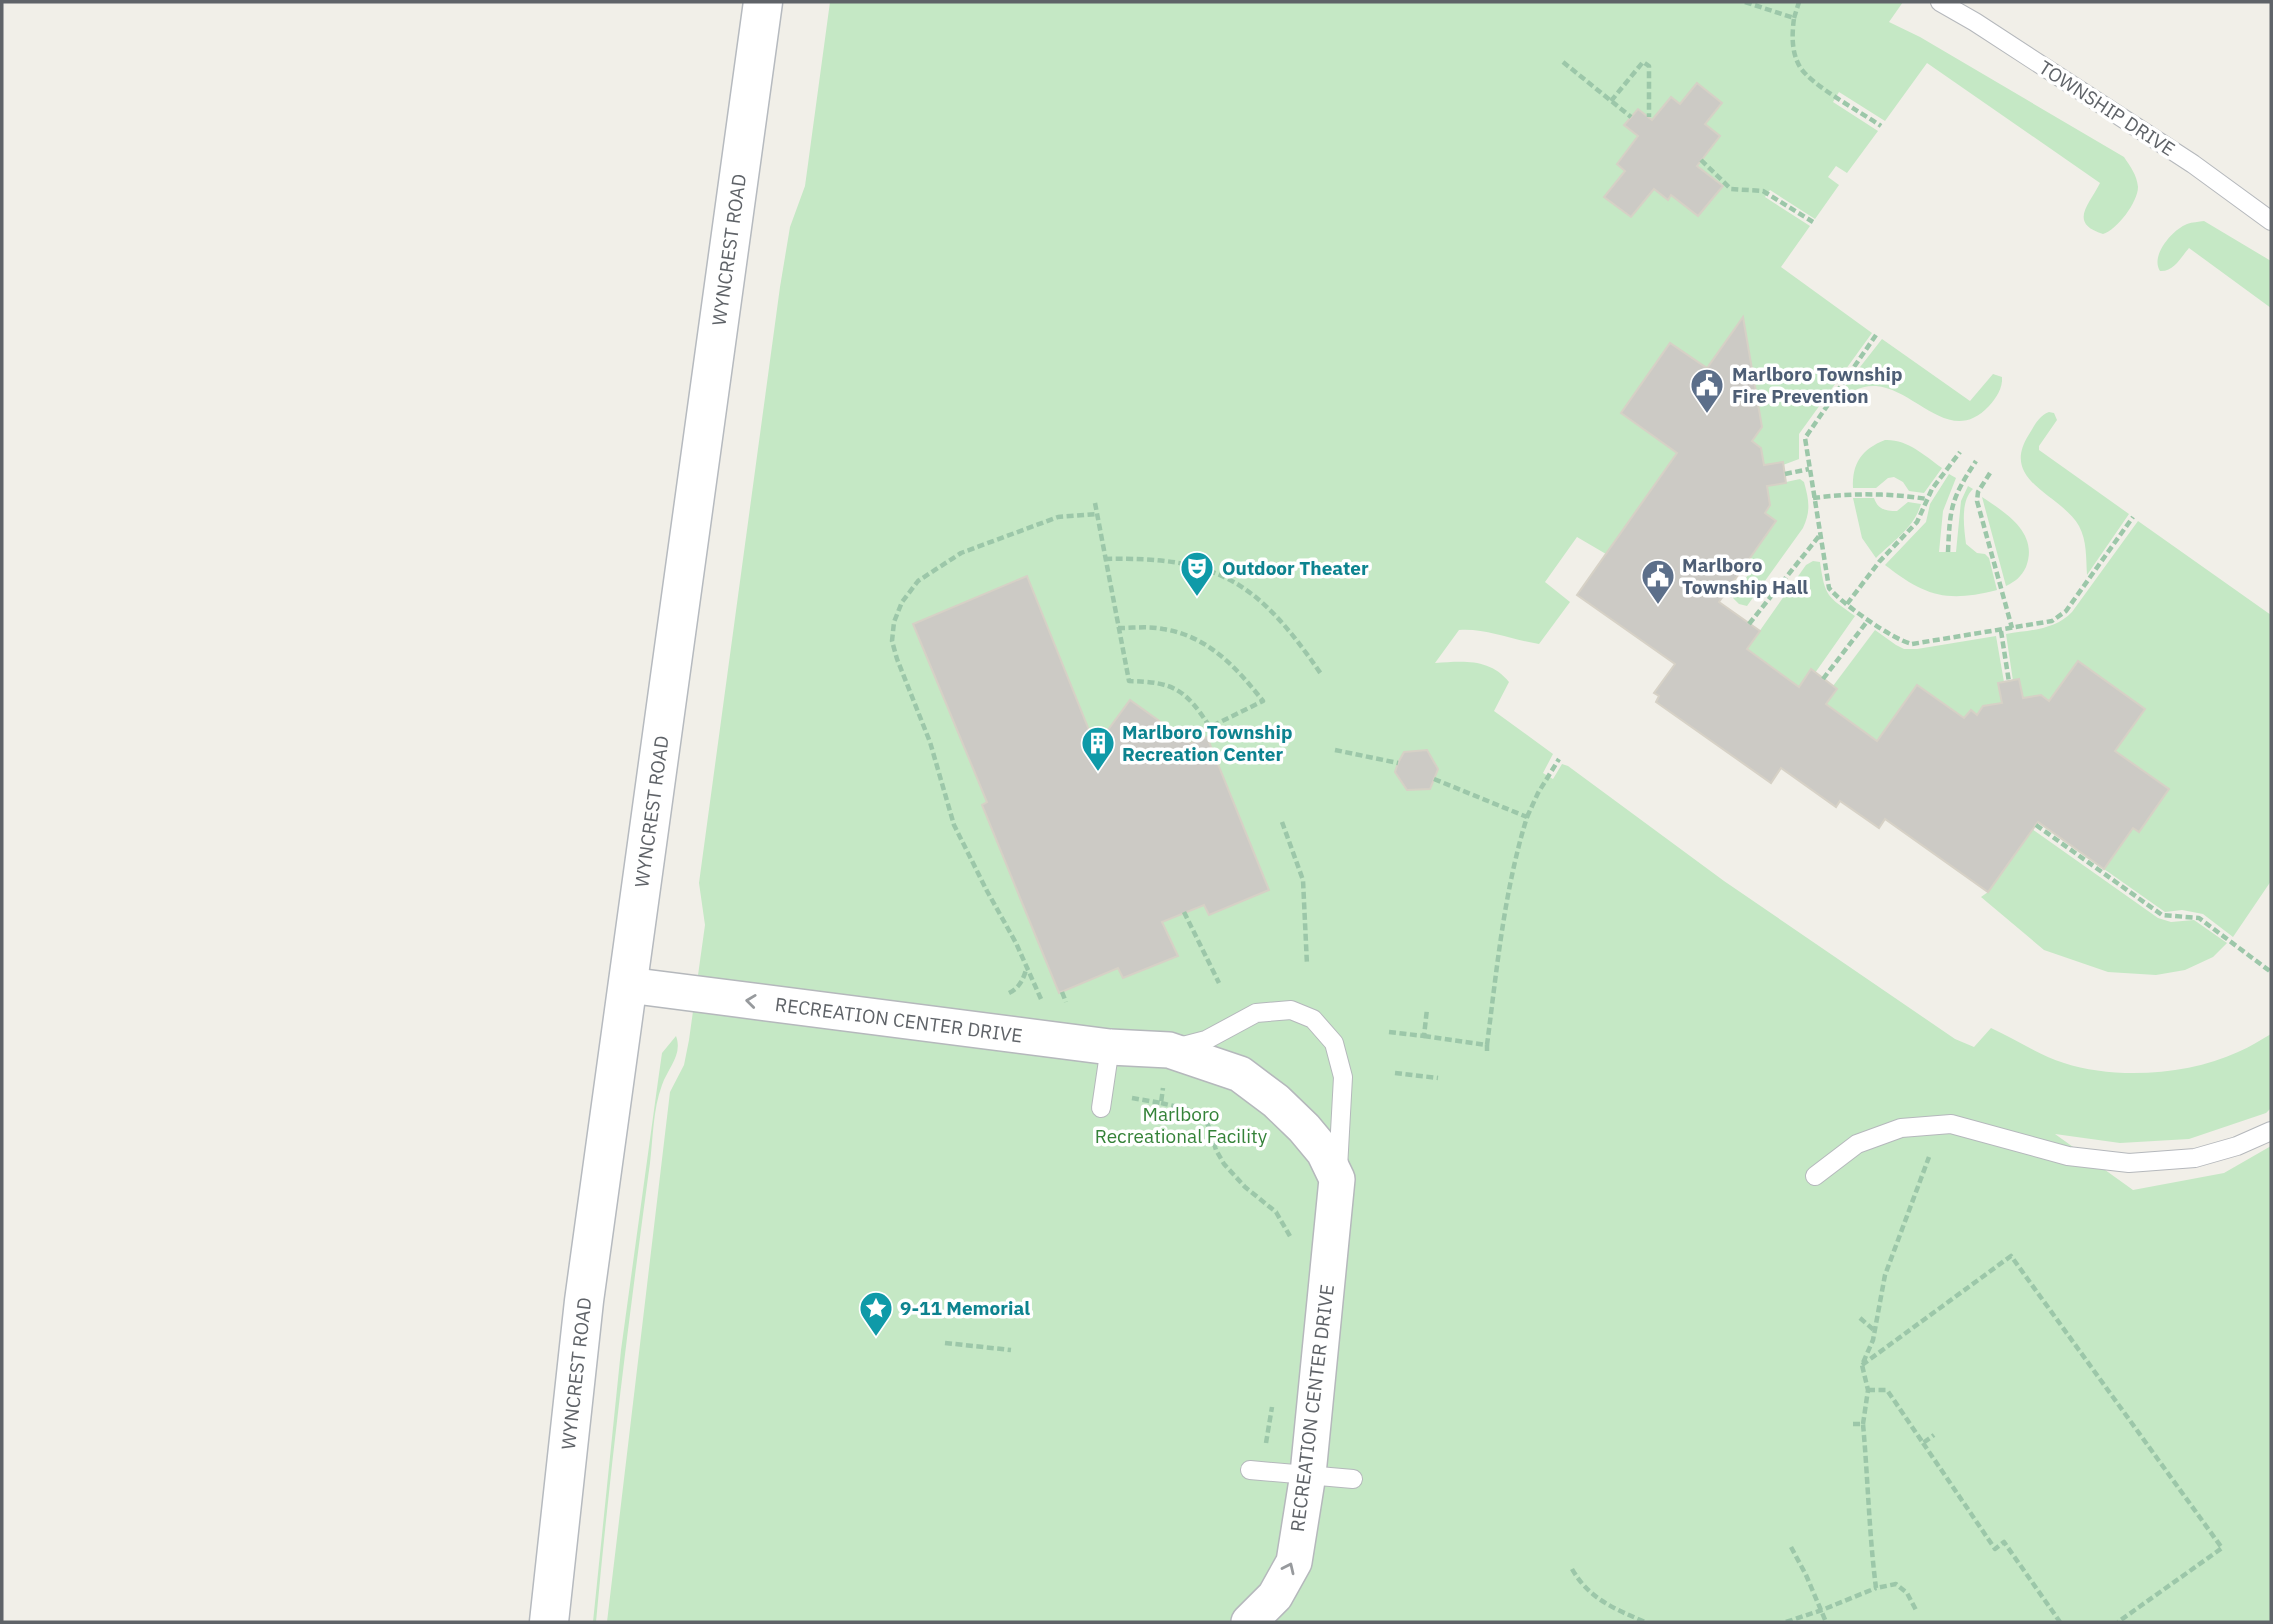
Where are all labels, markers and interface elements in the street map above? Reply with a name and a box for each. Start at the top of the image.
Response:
street label: TOWNSHIP DRIVE [2034,55,2180,161]
street label: WYNCREST ROAD [707,172,751,327]
place label: Marlboro Township Fire Prevention [1732,362,1902,408]
public building icon: Marlboro Township Fire Prevention [1688,366,1726,415]
theatre icon: Outdoor Theater [1178,549,1216,598]
place label: Marlboro Township Hall [1682,553,1808,599]
place label: Outdoor Theater [1222,556,1369,580]
public building icon: Marlboro Township Hall [1639,557,1677,606]
place label: Marlboro Township Recreation Center [1122,720,1292,766]
building icon: Marlboro Township Recreation Center [1079,724,1117,773]
street label: WYNCREST ROAD [629,734,674,889]
street label: RECREATION CENTER DRIVE [774,992,1024,1048]
one-way arrow [745,993,757,1008]
park label: Marlboro Recreational Facility [1095,1102,1268,1148]
street label: RECREATION CENTER DRIVE [1285,1283,1339,1533]
place icon: 9-11 Memorial [857,1289,895,1338]
street label: WYNCREST ROAD [556,1296,596,1451]
place label: 9-11 Memorial [900,1296,1030,1320]
one-way arrow [1281,1563,1295,1575]

